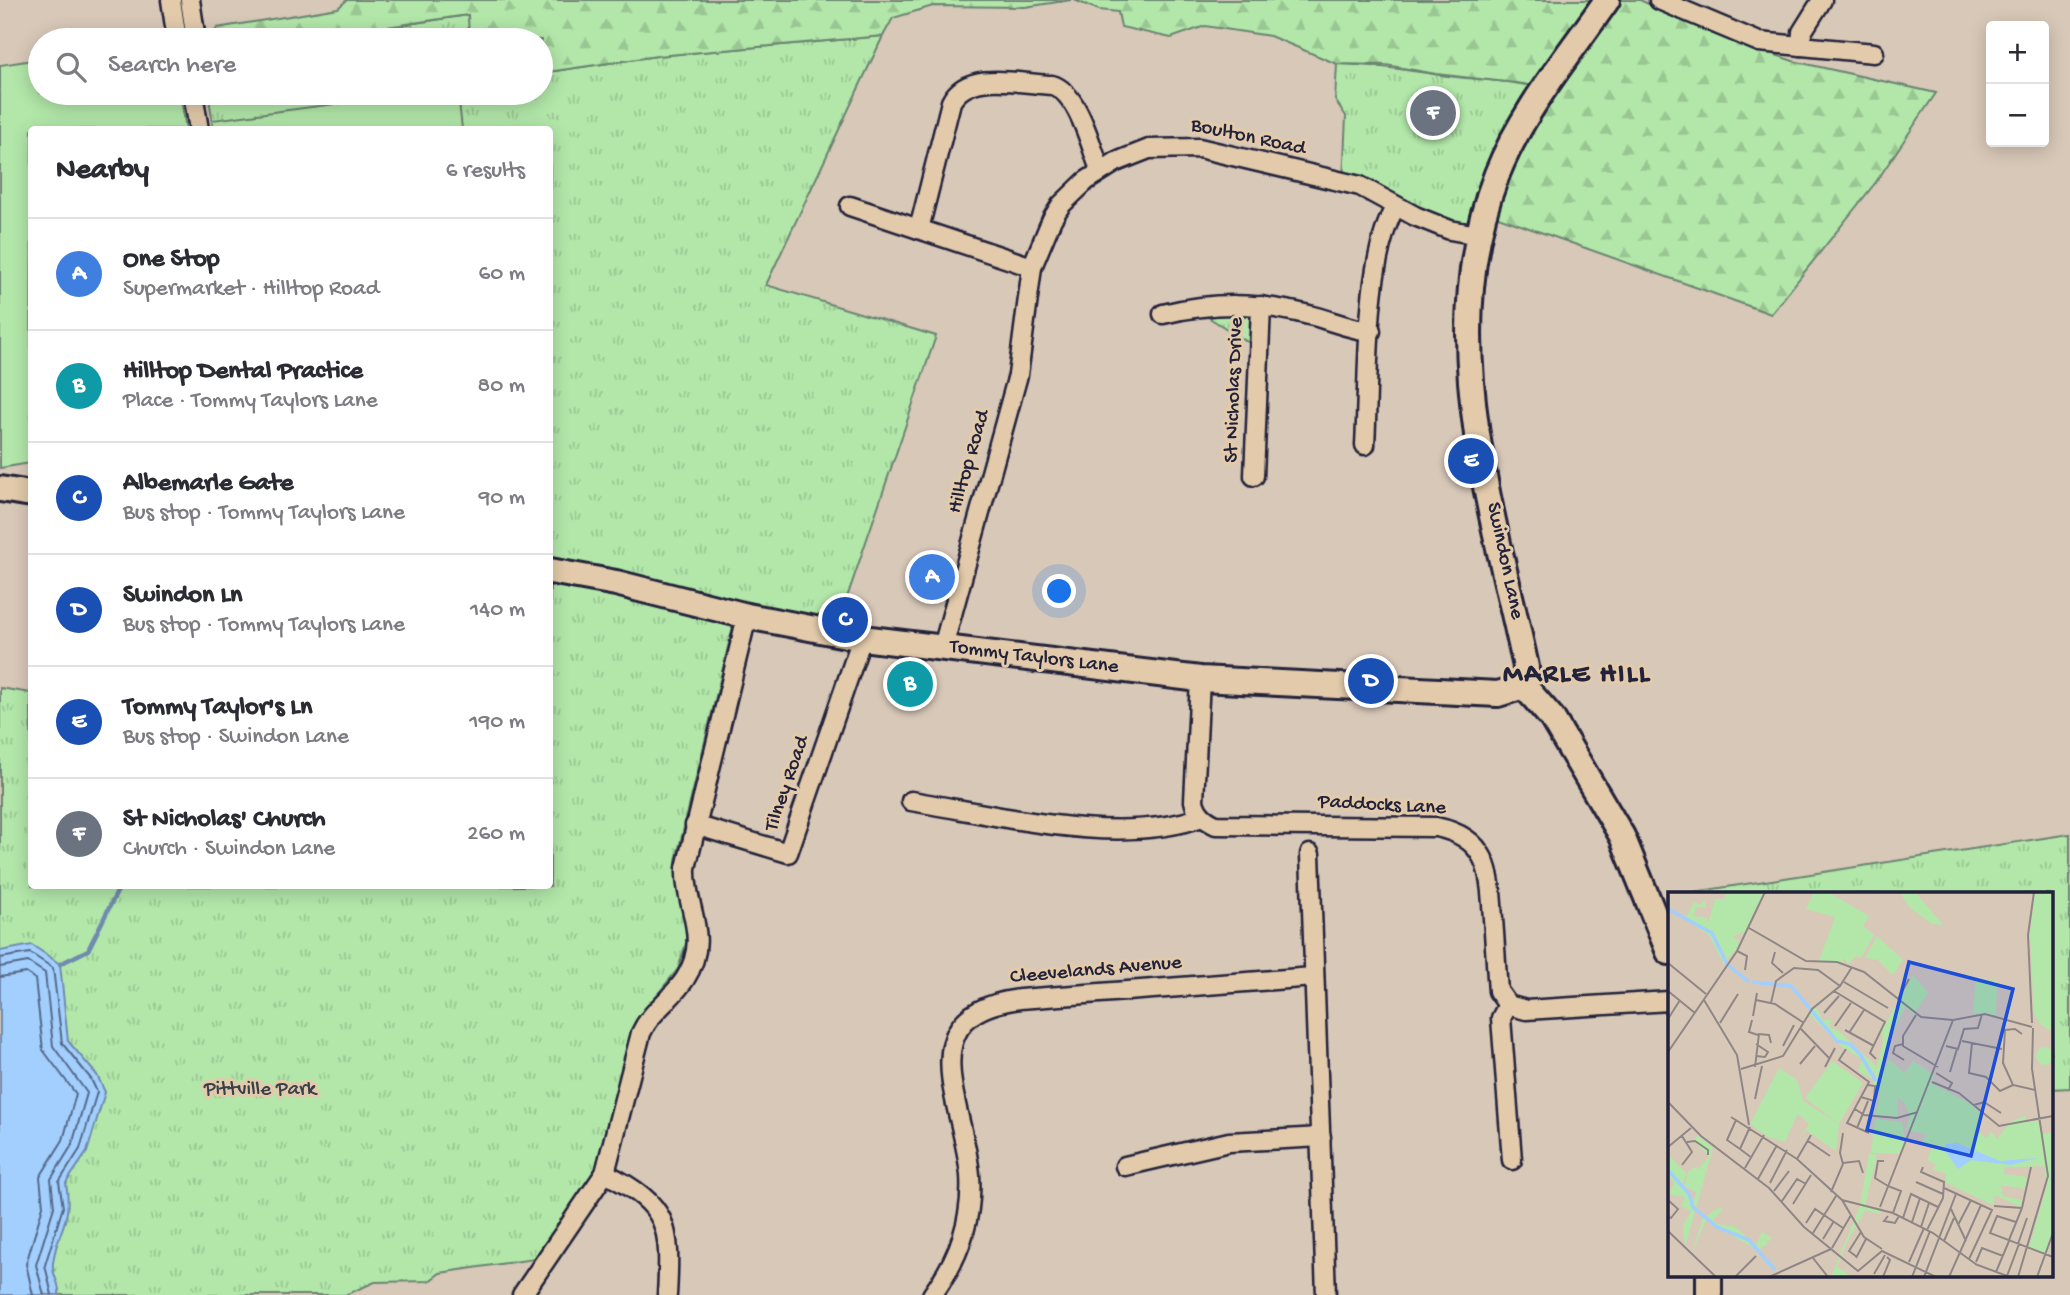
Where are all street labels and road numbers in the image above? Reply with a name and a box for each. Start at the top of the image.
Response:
street label: Boulton Road [1187,113,1309,163]
street label: St Nicholas Drive [1220,316,1250,463]
street label: Hilltop Road [943,406,997,517]
street label: Swindon Lane [1479,500,1529,623]
street label: Tommy Taylors Lane [947,635,1121,681]
street label: Tilney Road [760,731,817,836]
street label: Paddocks Lane [1316,790,1448,822]
street label: Cleevelands Avenue [1009,951,1184,991]

